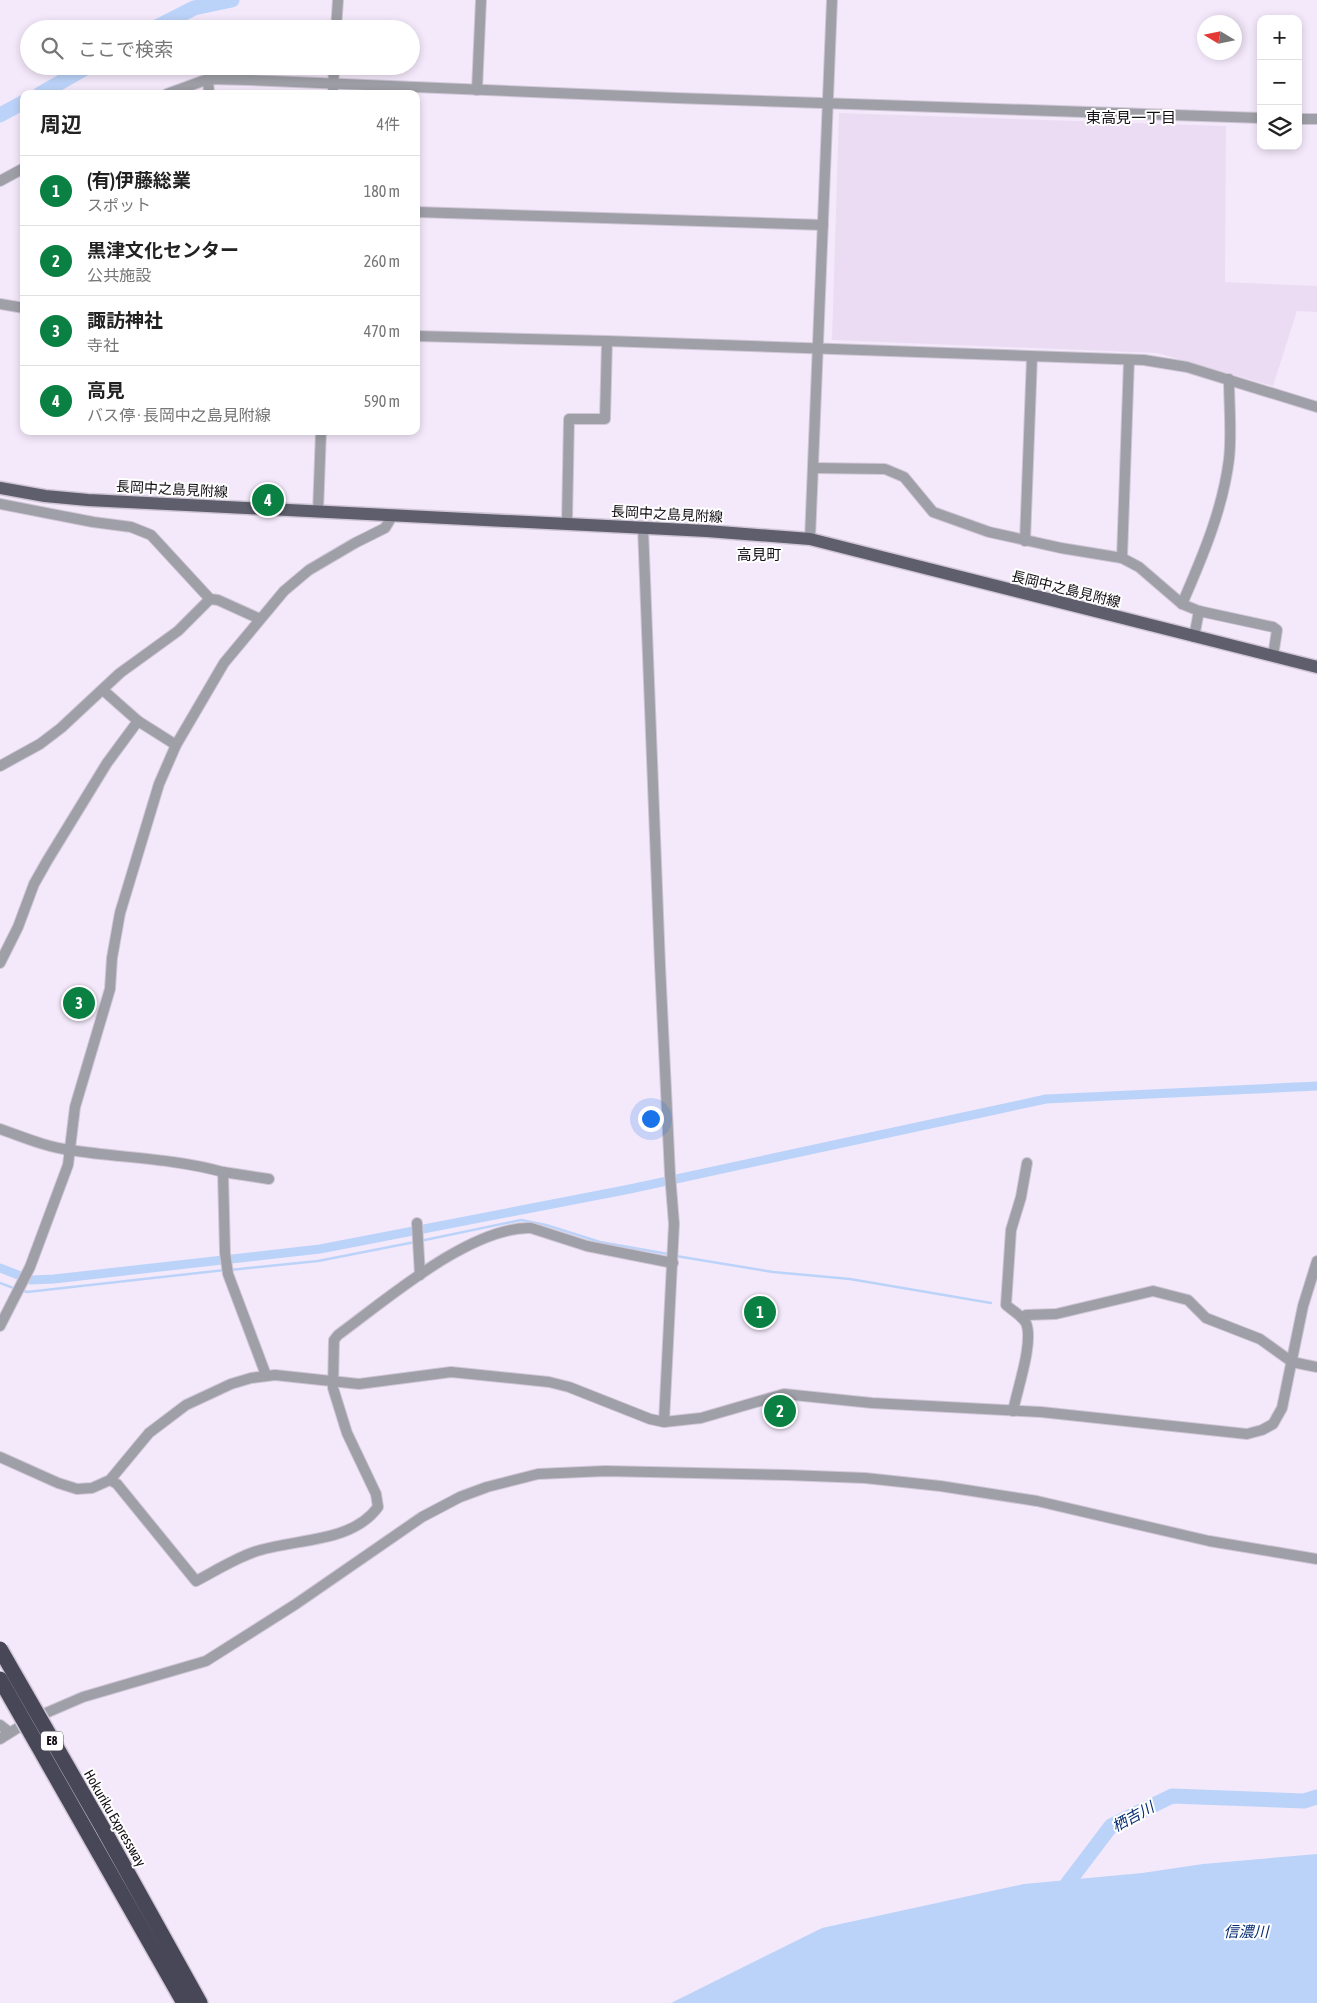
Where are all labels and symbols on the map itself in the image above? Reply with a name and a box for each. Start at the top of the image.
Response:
north arrow [1197,15,1242,60]
district label: 東高見一丁目 [1086,109,1176,126]
street label: 長岡中之島見附線 [116,478,228,500]
pin: 4 [252,481,284,519]
street label: 長岡中之島見附線 [611,503,723,525]
district label: 高見町 [736,546,782,563]
street label: 長岡中之島見附線 [1010,568,1122,610]
pin: 3 [63,984,95,1022]
your location [638,1106,664,1132]
pin: 1 [744,1293,776,1331]
pin: 2 [764,1392,796,1430]
road number: E8 [41,1732,63,1750]
street label: Hokuriku Expressway [81,1767,149,1869]
water label: 栖吉川 [1109,1797,1158,1835]
water label: 信濃川 [1223,1923,1270,1940]

